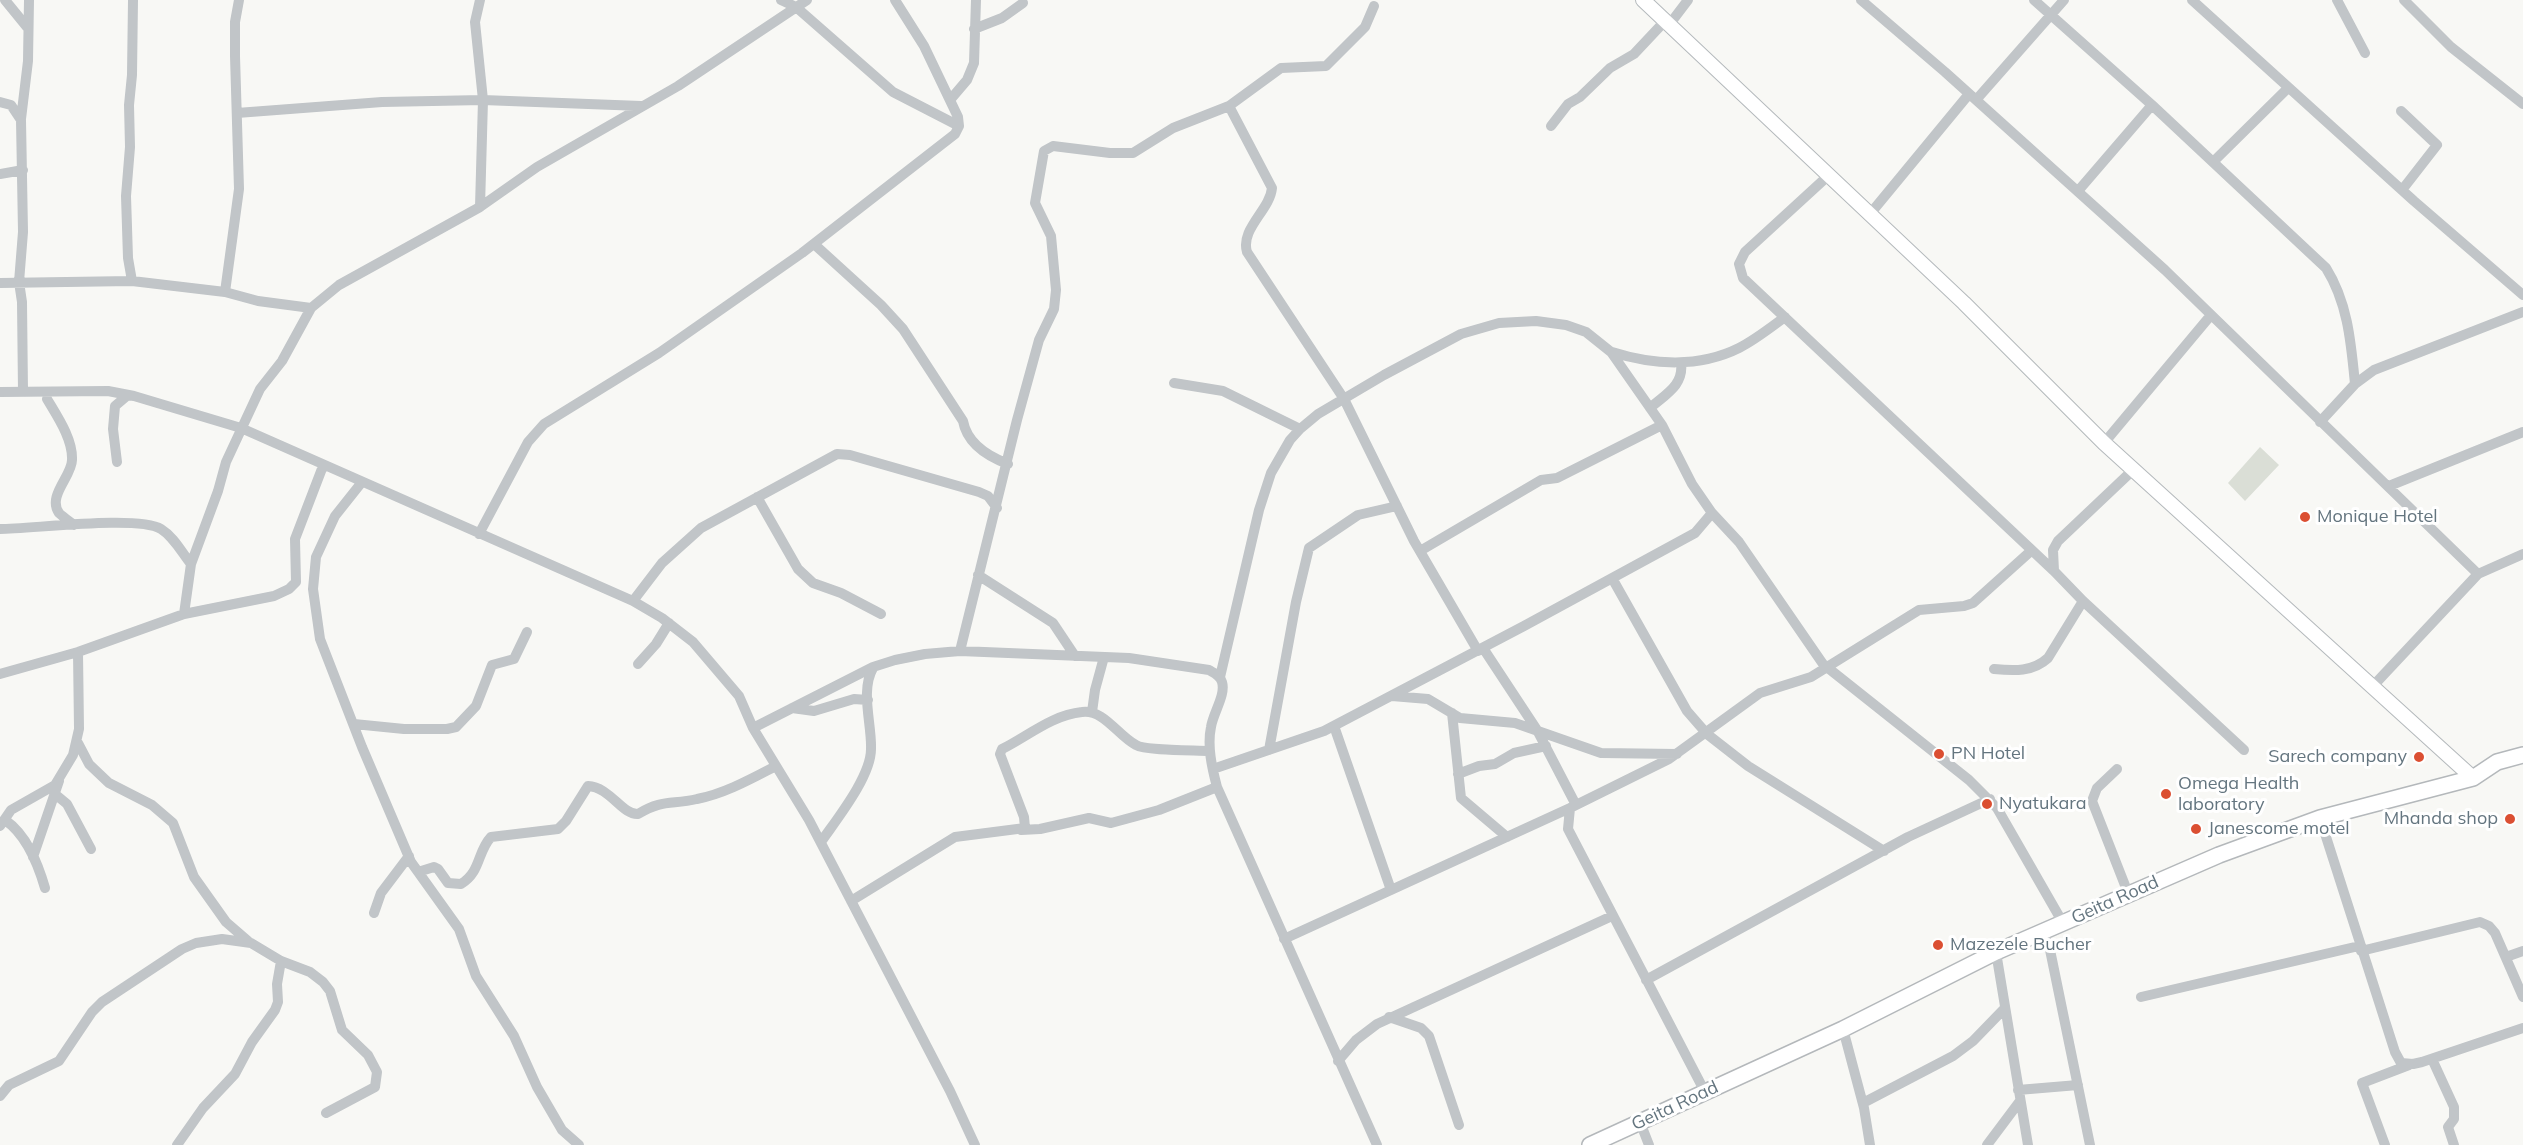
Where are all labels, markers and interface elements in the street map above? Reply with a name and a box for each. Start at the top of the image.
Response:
place label: Monique Hotel [2317,506,2437,528]
marker: Monique Hotel [2298,510,2312,524]
place label: PN Hotel [1951,743,2025,765]
place label: Sarech company [2268,746,2407,768]
marker: PN Hotel [1932,747,1946,761]
marker: Sarech company [2412,750,2426,764]
place label: Omega Health laboratory [2178,773,2299,816]
marker: Omega Health laboratory [2159,787,2173,801]
place label: Nyatukara [1999,793,2087,815]
marker: Nyatukara [1980,797,1994,811]
place label: Mhanda shop [2384,808,2498,830]
marker: Mhanda shop [2503,812,2517,826]
place label: Janescome motel [2208,818,2350,840]
marker: Janescome motel [2189,822,2203,836]
street label: Geita Road [2068,871,2162,929]
place label: Mazezele Bucher [1950,934,2091,956]
marker: Mazezele Bucher [1931,938,1945,952]
street label: Geita Road [1628,1077,1722,1135]

